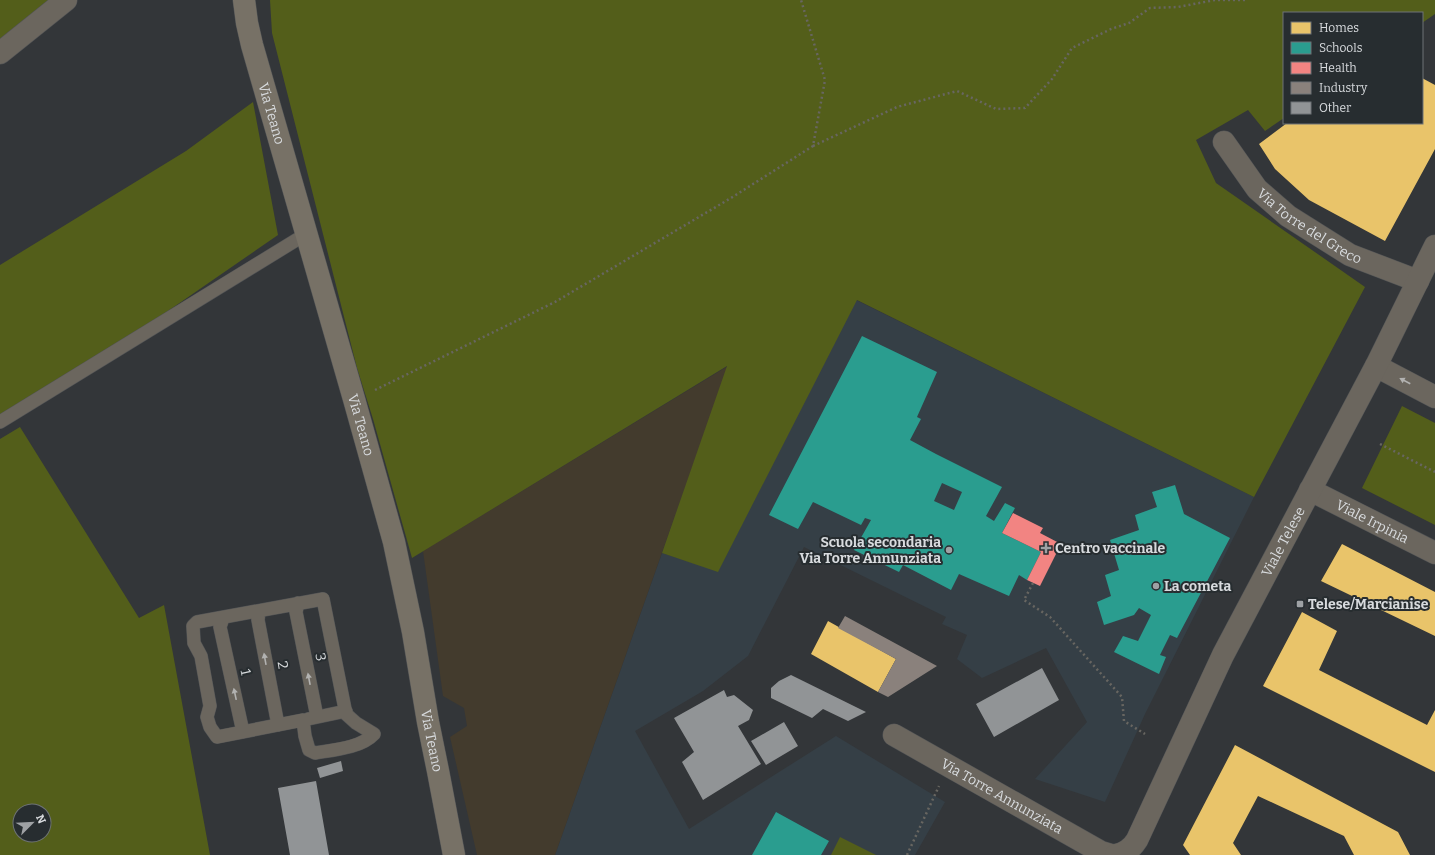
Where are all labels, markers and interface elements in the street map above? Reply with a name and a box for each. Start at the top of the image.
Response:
legend [1283,12,1423,124]
text: Homes [1319,21,1359,35]
text: Schools [1319,41,1363,55]
text: Health [1319,61,1357,75]
street label: Via Teano [254,81,288,146]
text: Industry [1319,81,1368,95]
text: Other [1319,101,1352,115]
street label: Via Torre del Greco [1253,185,1364,268]
one-way arrow [1400,378,1411,385]
street label: Via Teano [344,392,377,458]
street label: Viale Irpinia [1333,497,1412,548]
street label: Viale Telese [1258,504,1309,580]
place label: Scuola secondaria Via Torre Annunziata [799,534,941,567]
place label: Centro vaccinale [1055,540,1166,557]
marker: Centro vaccinale [1040,542,1052,554]
marker: Scuola secondaria Via Torre Annunziata [944,545,954,555]
place label: La cometa [1164,578,1232,595]
marker: La cometa [1151,581,1161,591]
place label: Telese/Marcianise [1308,596,1429,613]
marker: Telese/Marcianise [1295,599,1305,609]
street label: 3 [311,652,330,663]
one-way arrow [262,653,268,665]
street label: 2 [273,660,292,670]
street label: 1 [237,668,254,677]
one-way arrow [306,673,312,685]
one-way arrow [231,688,237,700]
street label: Via Teano [417,708,446,774]
street label: Via Torre Annunziata [938,755,1066,838]
north arrow [12,803,52,843]
text: N [33,813,49,826]

